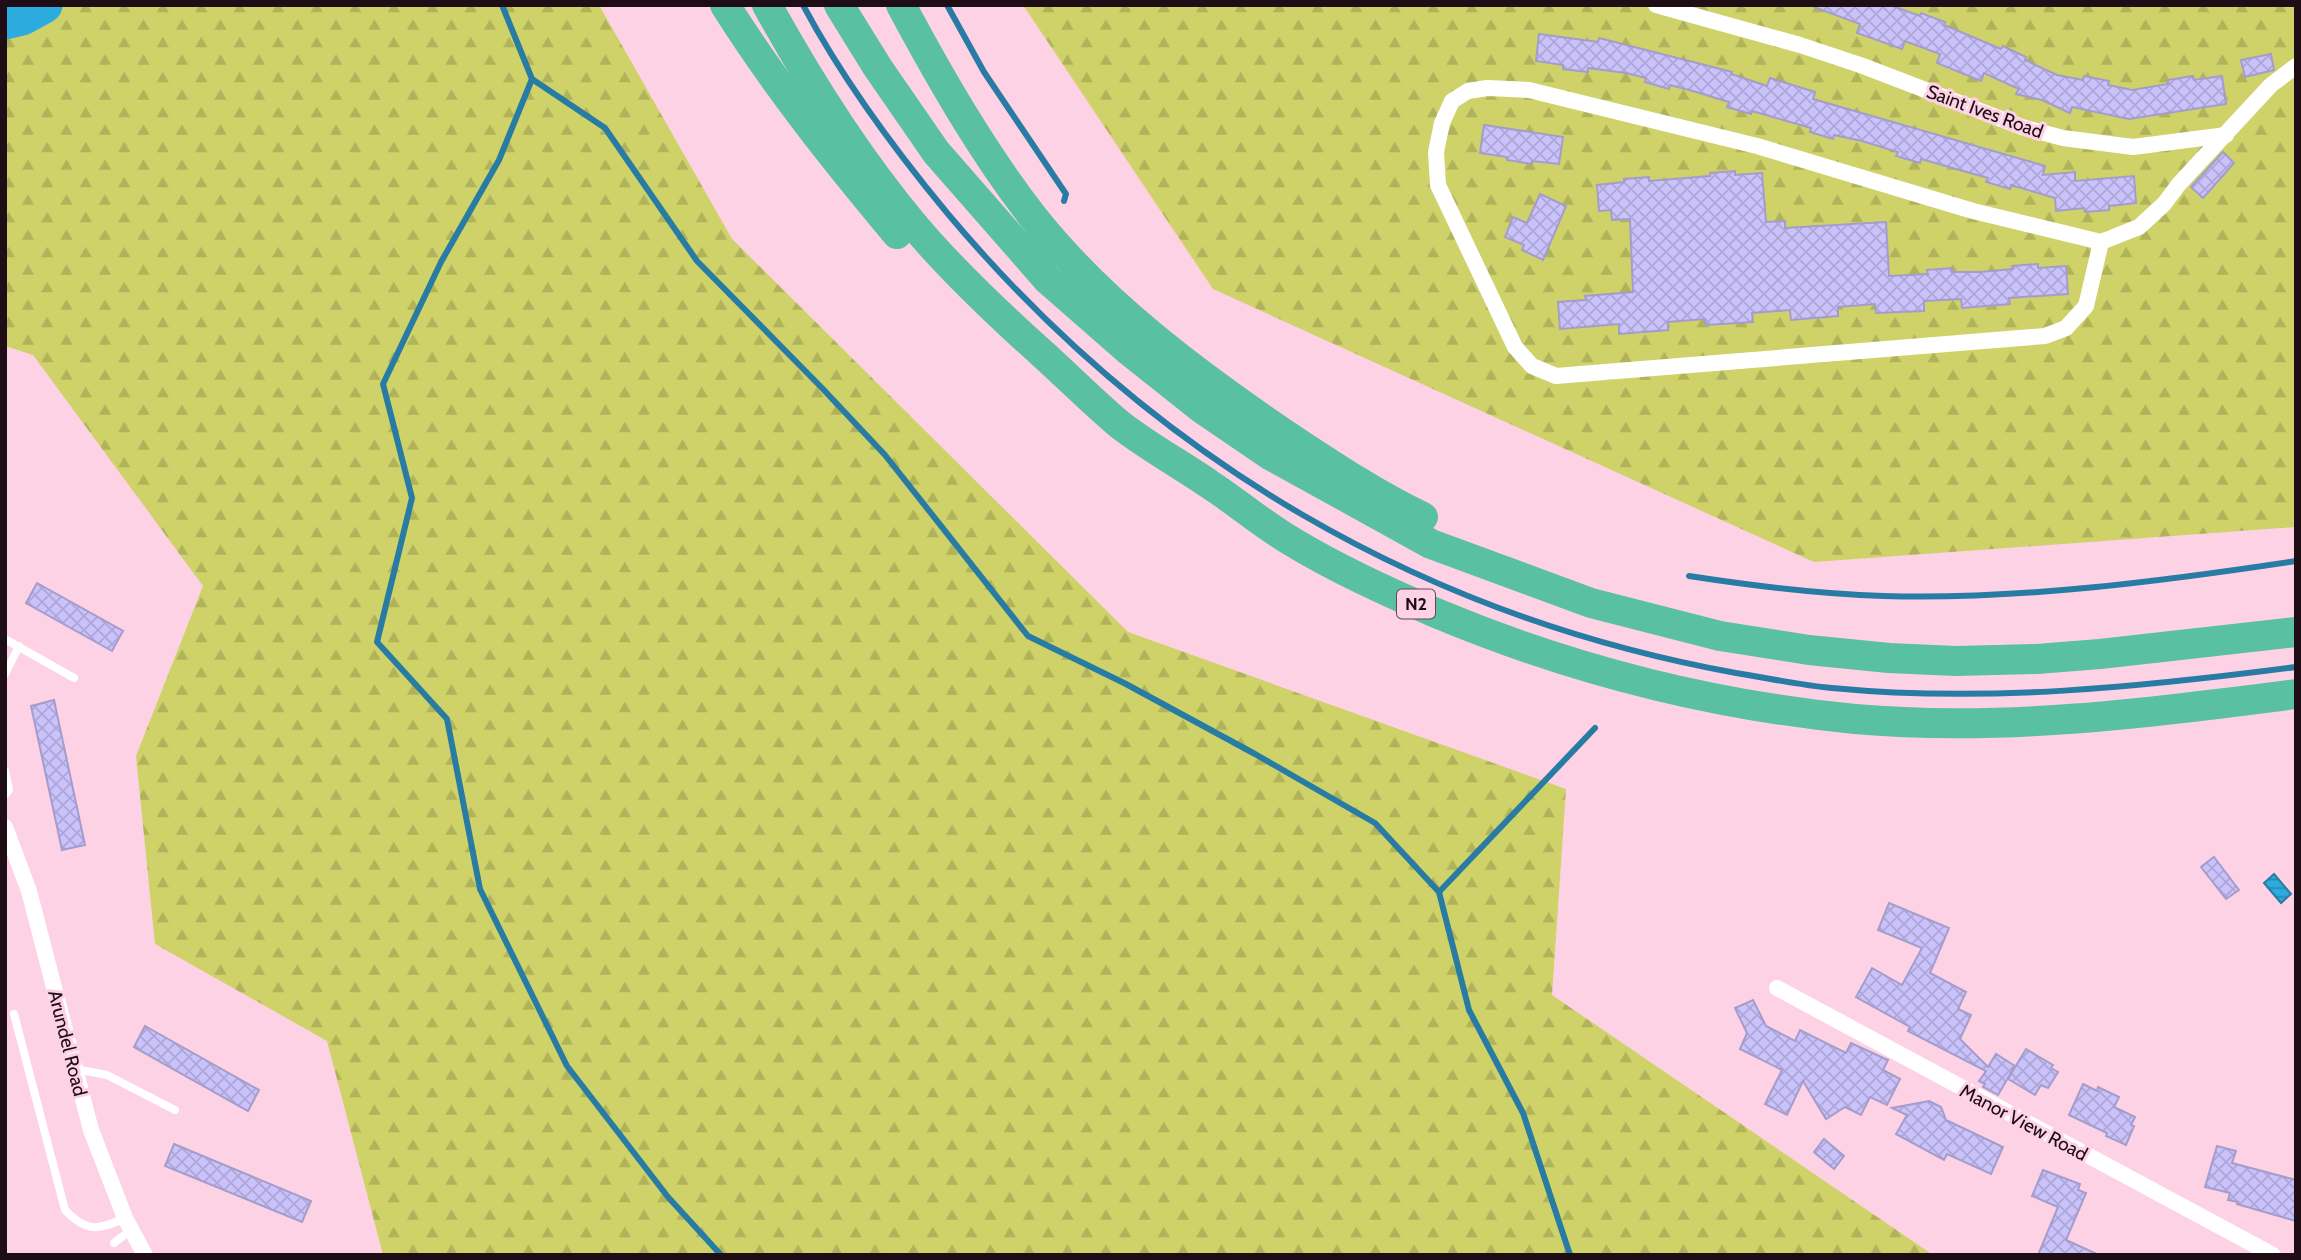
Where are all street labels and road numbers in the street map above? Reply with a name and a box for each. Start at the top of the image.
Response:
street label: Saint Ives Road [1923,80,2046,143]
road number: N2 [1397,590,1435,618]
street label: Arundel Road [43,988,92,1099]
street label: Manor View Road [1956,1079,2092,1166]

